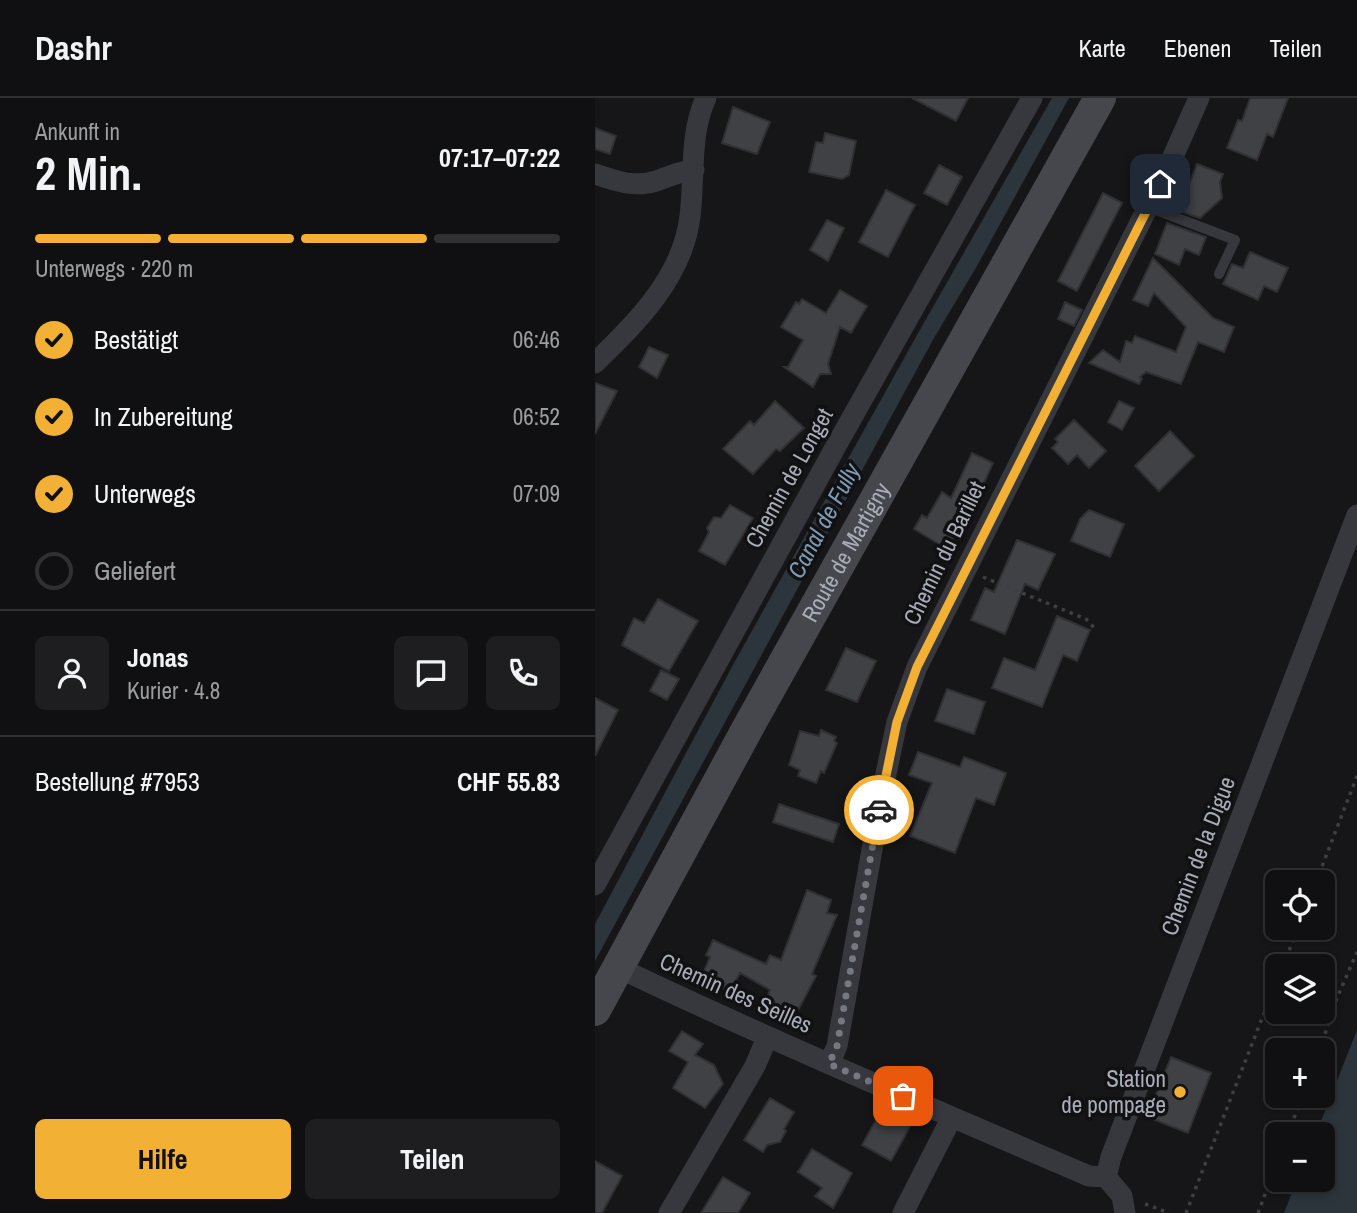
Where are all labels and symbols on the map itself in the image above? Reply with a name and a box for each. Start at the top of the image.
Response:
pin [1130,154,1190,214]
street label: Chemin de Longet [737,402,840,553]
water label: Canal de Fully [779,456,867,584]
street label: Route de Martigny [794,476,897,627]
street label: Chemin du Barillet [895,476,992,630]
street label: Chemin de la Digue [1153,772,1242,940]
courier [844,775,914,845]
street label: Chemin des Seilles [655,945,817,1040]
place label: Station de pompage [1061,1063,1166,1120]
pin [873,1066,933,1126]
marker: Station de pompage [1172,1084,1188,1100]

